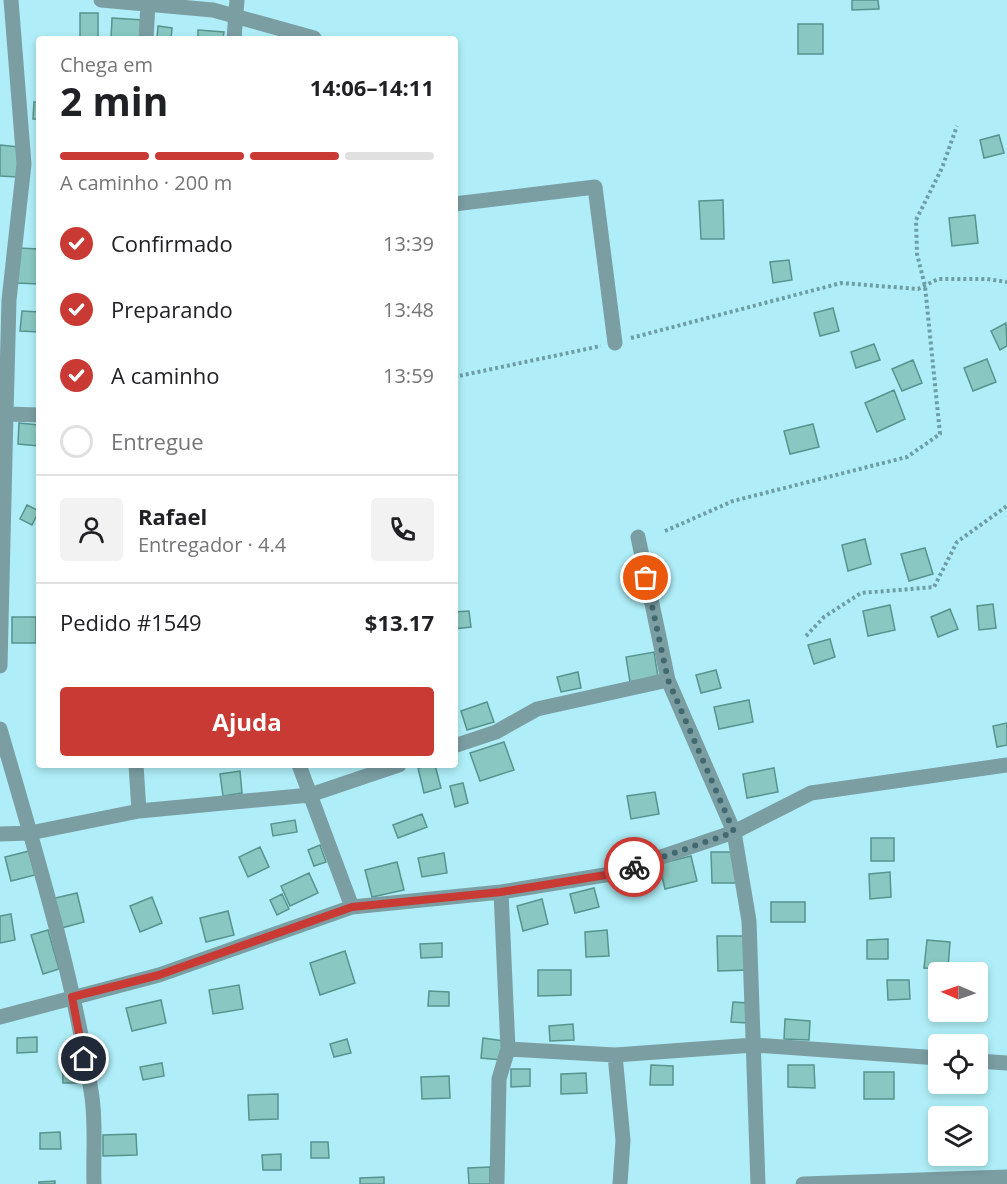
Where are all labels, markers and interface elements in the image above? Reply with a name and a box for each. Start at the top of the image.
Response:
text: Chega em [60,51,153,78]
text: 14:06–14:11 [310,72,434,102]
text: 2 min [60,74,168,127]
text: A caminho · 200 m [60,169,232,196]
icon: check [60,227,93,260]
text: Confirmado [111,228,233,258]
text: 13:39 [383,230,434,257]
icon: check [60,293,93,326]
text: Preparando [111,294,233,324]
text: 13:48 [383,296,434,323]
icon: check [60,359,93,392]
text: A caminho [111,360,220,390]
text: 13:59 [383,362,434,389]
text: Entregue [111,426,204,456]
button: person [60,498,123,561]
button: phone [371,498,434,561]
text: Rafael [138,501,207,531]
text: Entregador · 4.4 [138,531,286,558]
pin [620,552,671,603]
icon: bag [629,561,662,594]
text: Pedido #1549 [60,607,202,637]
text: $13.17 [365,607,434,637]
button: Ajuda [60,687,434,756]
courier [604,837,664,897]
icon: bike [618,851,651,884]
north arrow [928,962,988,1022]
map controls [928,962,988,1166]
pin [58,1033,109,1084]
button: locate [928,1034,988,1094]
icon: home [67,1042,100,1075]
button: layers [928,1106,988,1166]

